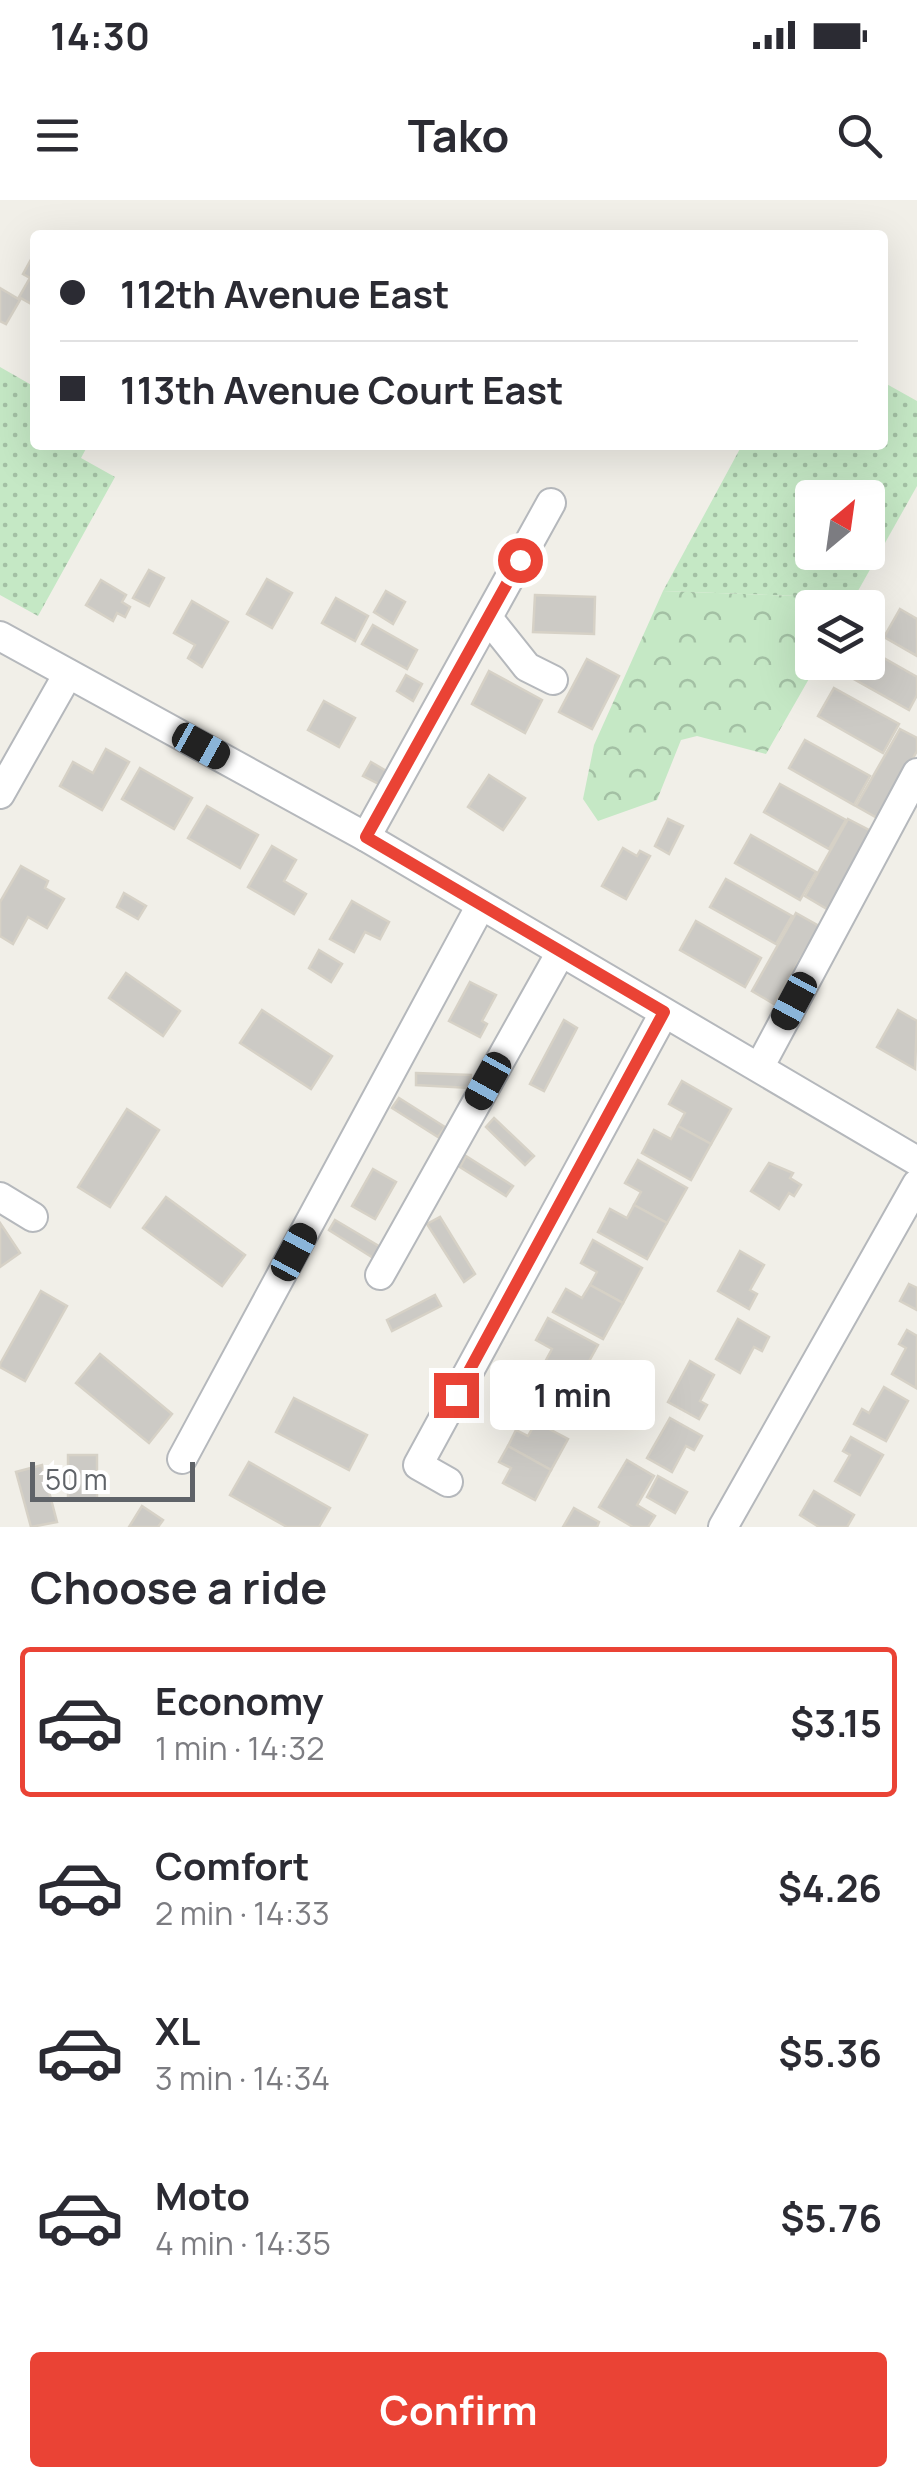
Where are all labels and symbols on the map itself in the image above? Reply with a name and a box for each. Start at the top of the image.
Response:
north arrow [795,480,885,570]
route start [498,538,543,583]
car [167,718,235,774]
car [767,967,821,1035]
car [460,1047,516,1115]
car [267,1218,321,1286]
callout: 1 min [491,1360,656,1430]
route end [434,1373,479,1418]
scale bar [30,1457,195,1502]

